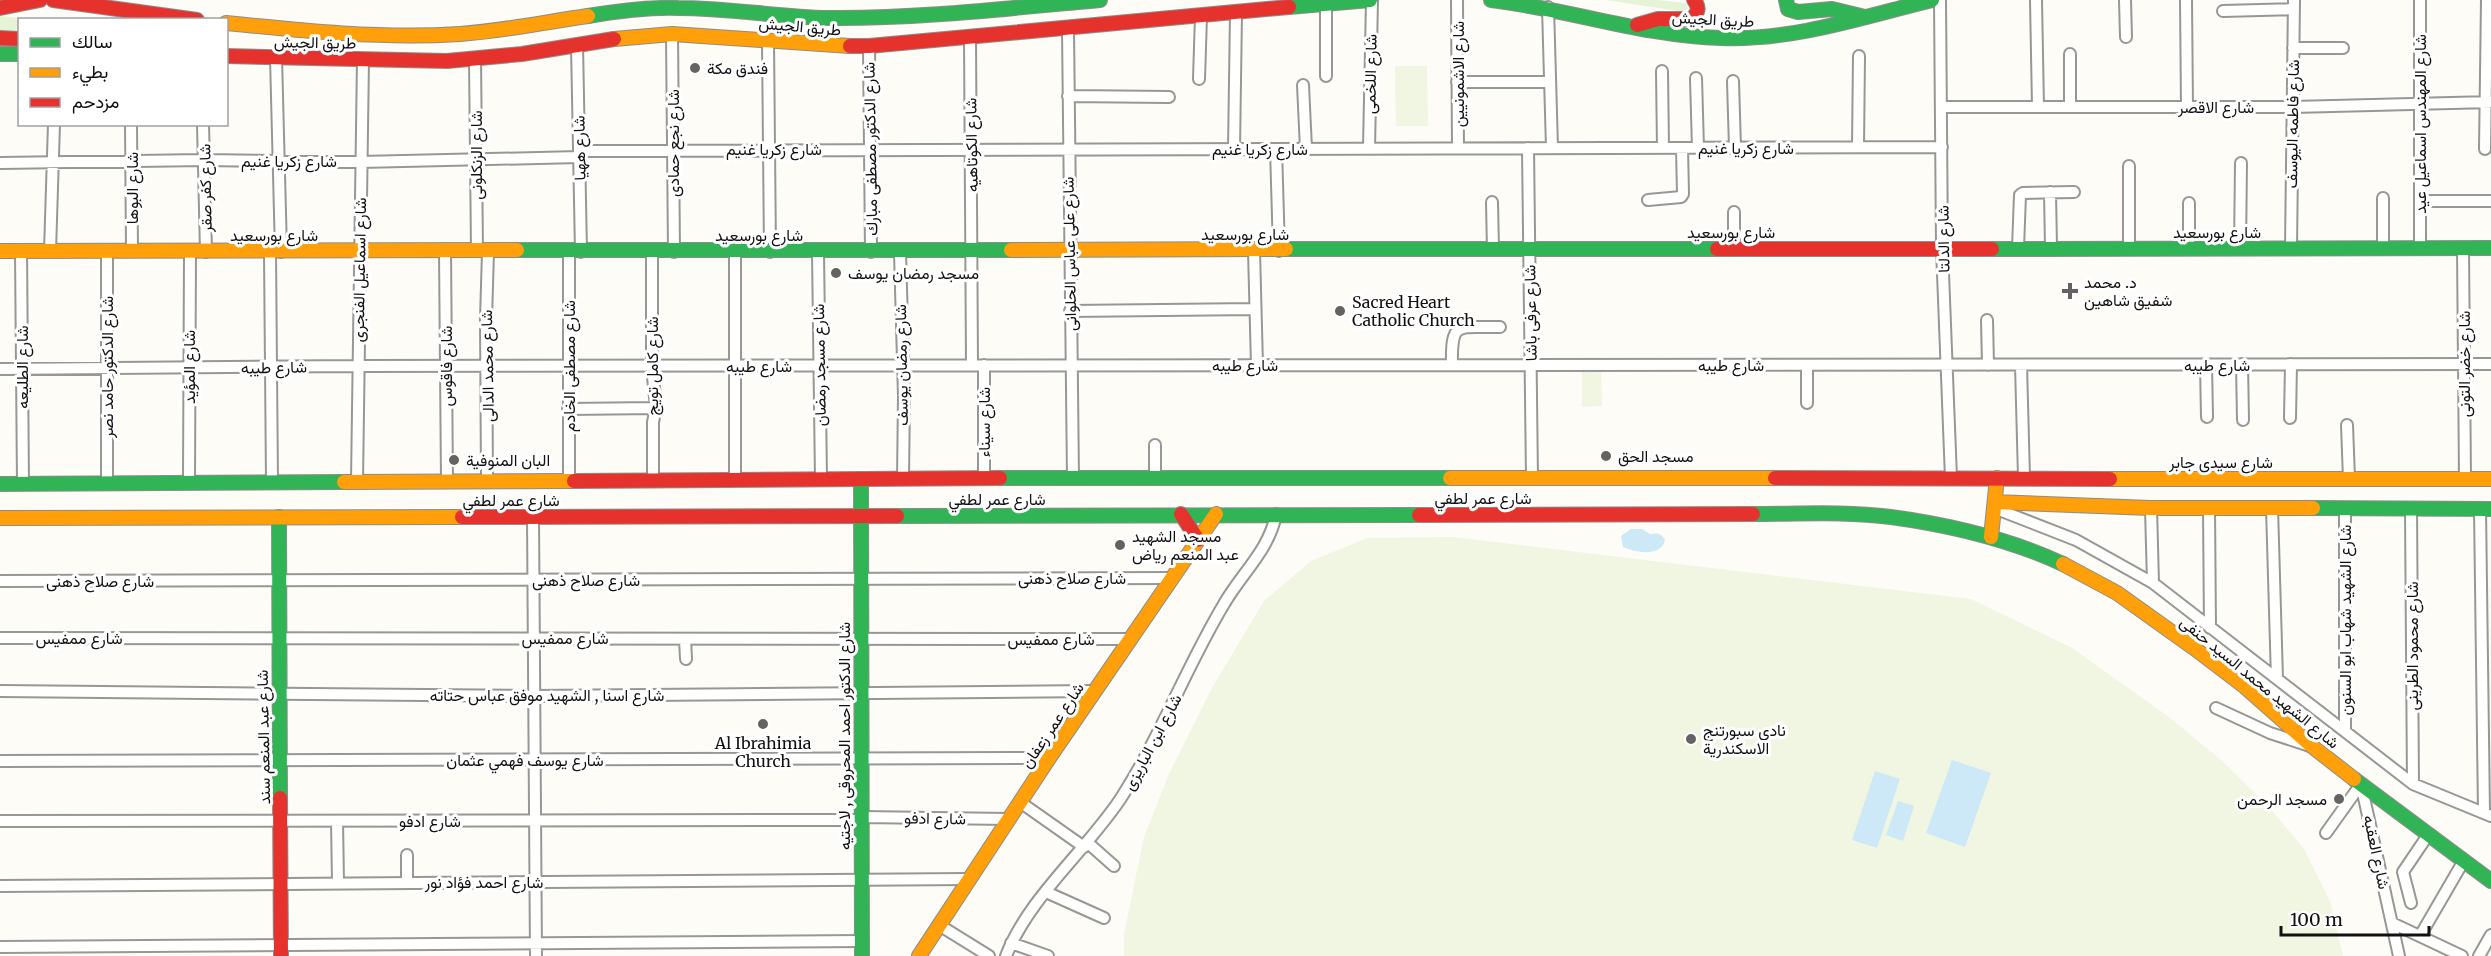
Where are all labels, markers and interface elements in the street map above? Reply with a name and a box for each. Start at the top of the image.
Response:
street label: طريق الجيش [1671,7,1755,32]
street label: طريق الجيش [758,12,842,41]
legend [18,18,228,126]
street label: شارع الاشمونيين [1448,21,1470,127]
text: سالك [72,30,112,53]
street label: طريق الجيش [274,31,356,54]
street label: شارع اللخمى [1359,34,1383,114]
street label: شارع المهندس اسماعيل عيد [2410,34,2432,214]
place label: فندق مكة [707,58,768,78]
street label: شارع فاطمه اليوسف [2281,59,2305,189]
text: بطيء [72,60,108,87]
marker: فندق مكة [688,61,702,75]
street label: شارع الدكتور مصطفى مبارك [858,62,884,236]
street label: شارع نجع حمادى [663,89,685,197]
text: مزدحم [72,90,119,114]
street label: شارع الاقصر [2177,97,2254,119]
street label: شارع الكوتاهيه [960,98,984,192]
street label: شارع الزنكلونى [466,110,488,200]
street label: شارع ههيا [568,115,592,181]
street label: شارع زكريا غنيم [1698,138,1794,160]
street label: شارع زكريا غنيم [726,139,822,161]
street label: شارع زكريا غنيم [1212,139,1308,161]
street label: شارع كفر صقر [194,144,218,233]
street label: شارع زكريا غنيم [241,151,337,173]
street label: شارع البوها [122,152,144,224]
street label: شارع على عباس الحلوانى [1058,177,1082,331]
street label: شارع اسماعيل الفنجرى [348,197,372,343]
street label: شارع الدلتا [1932,205,1956,273]
street label: شارع بورسعيد [1687,222,1775,244]
street label: شارع بورسعيد [2173,222,2261,244]
street label: شارع بورسعيد [1201,224,1289,246]
street label: شارع بورسعيد [230,225,318,247]
street label: شارع بورسعيد [715,225,803,247]
place label: مسجد رمضان يوسف [848,263,979,284]
street label: شارع عرفى باشا [1519,264,1543,361]
marker: مسجد رمضان يوسف [829,266,843,280]
place label: د. محمد شفيق شاهين [2084,272,2172,311]
marker: د. محمد شفيق شاهين [2061,282,2079,300]
place label: Sacred Heart Catholic Church [1352,292,1475,330]
street label: شارع الدكتور حامد نصر [97,296,119,439]
street label: شارع مصطفى الخادم [559,300,581,432]
street label: شارع مسجد رمضان [808,303,832,427]
street label: شارع رمضان يوسف [890,304,914,426]
marker: Sacred Heart Catholic Church [1333,304,1347,318]
street label: شارع محمد الدالى [476,310,500,422]
street label: شارع خضر التونى [2454,311,2476,417]
street label: شارع كامل تويج [642,316,664,416]
street label: شارع الطليعه [12,325,34,409]
street label: شارع فاقوس [436,326,458,406]
street label: شارع المؤيد [179,330,201,404]
street label: شارع طيبه [1212,355,1278,377]
street label: شارع طيبه [1698,355,1764,377]
street label: شارع طيبه [2184,355,2250,377]
street label: شارع طيبه [241,356,307,380]
street label: شارع طيبه [726,356,792,378]
street label: شارع سيناء [974,387,996,457]
place label: مسجد الحق [1618,446,1693,467]
marker: مسجد الحق [1599,449,1613,463]
place label: البان المنوفية [466,450,550,471]
street label: شارع سيدى جابر [2168,452,2273,474]
marker: البان المنوفية [447,453,461,467]
street label: شارع عمر لطفي [1434,488,1532,512]
street label: شارع عمر لطفي [948,489,1046,513]
street label: شارع عمر لطفي [462,490,560,514]
street label: شارع الشهيد شهاب ابو السنون [2335,525,2357,715]
place label: مسجد الشهيد عبد المنعم رياض [1132,526,1239,565]
marker: مسجد الشهيد عبد المنعم رياض [1113,538,1127,552]
street label: شارع صلاح ذهنى [1018,568,1126,590]
street label: شارع صلاح ذهنى [532,570,640,592]
street label: شارع صلاح ذهنى [46,571,154,593]
street label: شارع محمود الطرينى [2402,581,2424,711]
street label: شارع الشهيد محمد السيد حنفى [2175,612,2344,754]
street label: شارع الدكتور احمد المحروقى , لاجتيه [834,622,856,850]
street label: شارع ممفيس [35,628,123,650]
street label: شارع ممفيس [521,628,609,650]
street label: شارع ممفيس [1007,629,1095,651]
street label: شارع عبد المنعم سند [252,669,276,804]
street label: شارع عمر زعفان [1016,678,1090,773]
street label: شارع اسنا , الشهيد موفق عباس حتاته [430,685,664,707]
street label: شارع ابن الباريزى [1118,690,1188,795]
marker: Al Ibrahimia Church [756,717,770,731]
place label: نادي سبورتنج الاسكندرية [1703,720,1786,759]
marker: نادي سبورتنج الاسكندرية [1684,732,1698,746]
place label: Al Ibrahimia Church [714,733,812,771]
street label: شارع يوسف فهمي عثمان [446,750,604,774]
place label: مسجد الرحمن [2237,789,2327,810]
marker: مسجد الرحمن [2332,792,2346,806]
street label: شارع ادفو [904,807,966,831]
street label: شارع ادفو [399,811,461,833]
street label: شارع العقبه [2357,813,2395,891]
street label: شارع احمد فؤاد نور [424,872,543,894]
scale bar [2281,899,2430,937]
text: 100 m [2290,908,2343,931]

